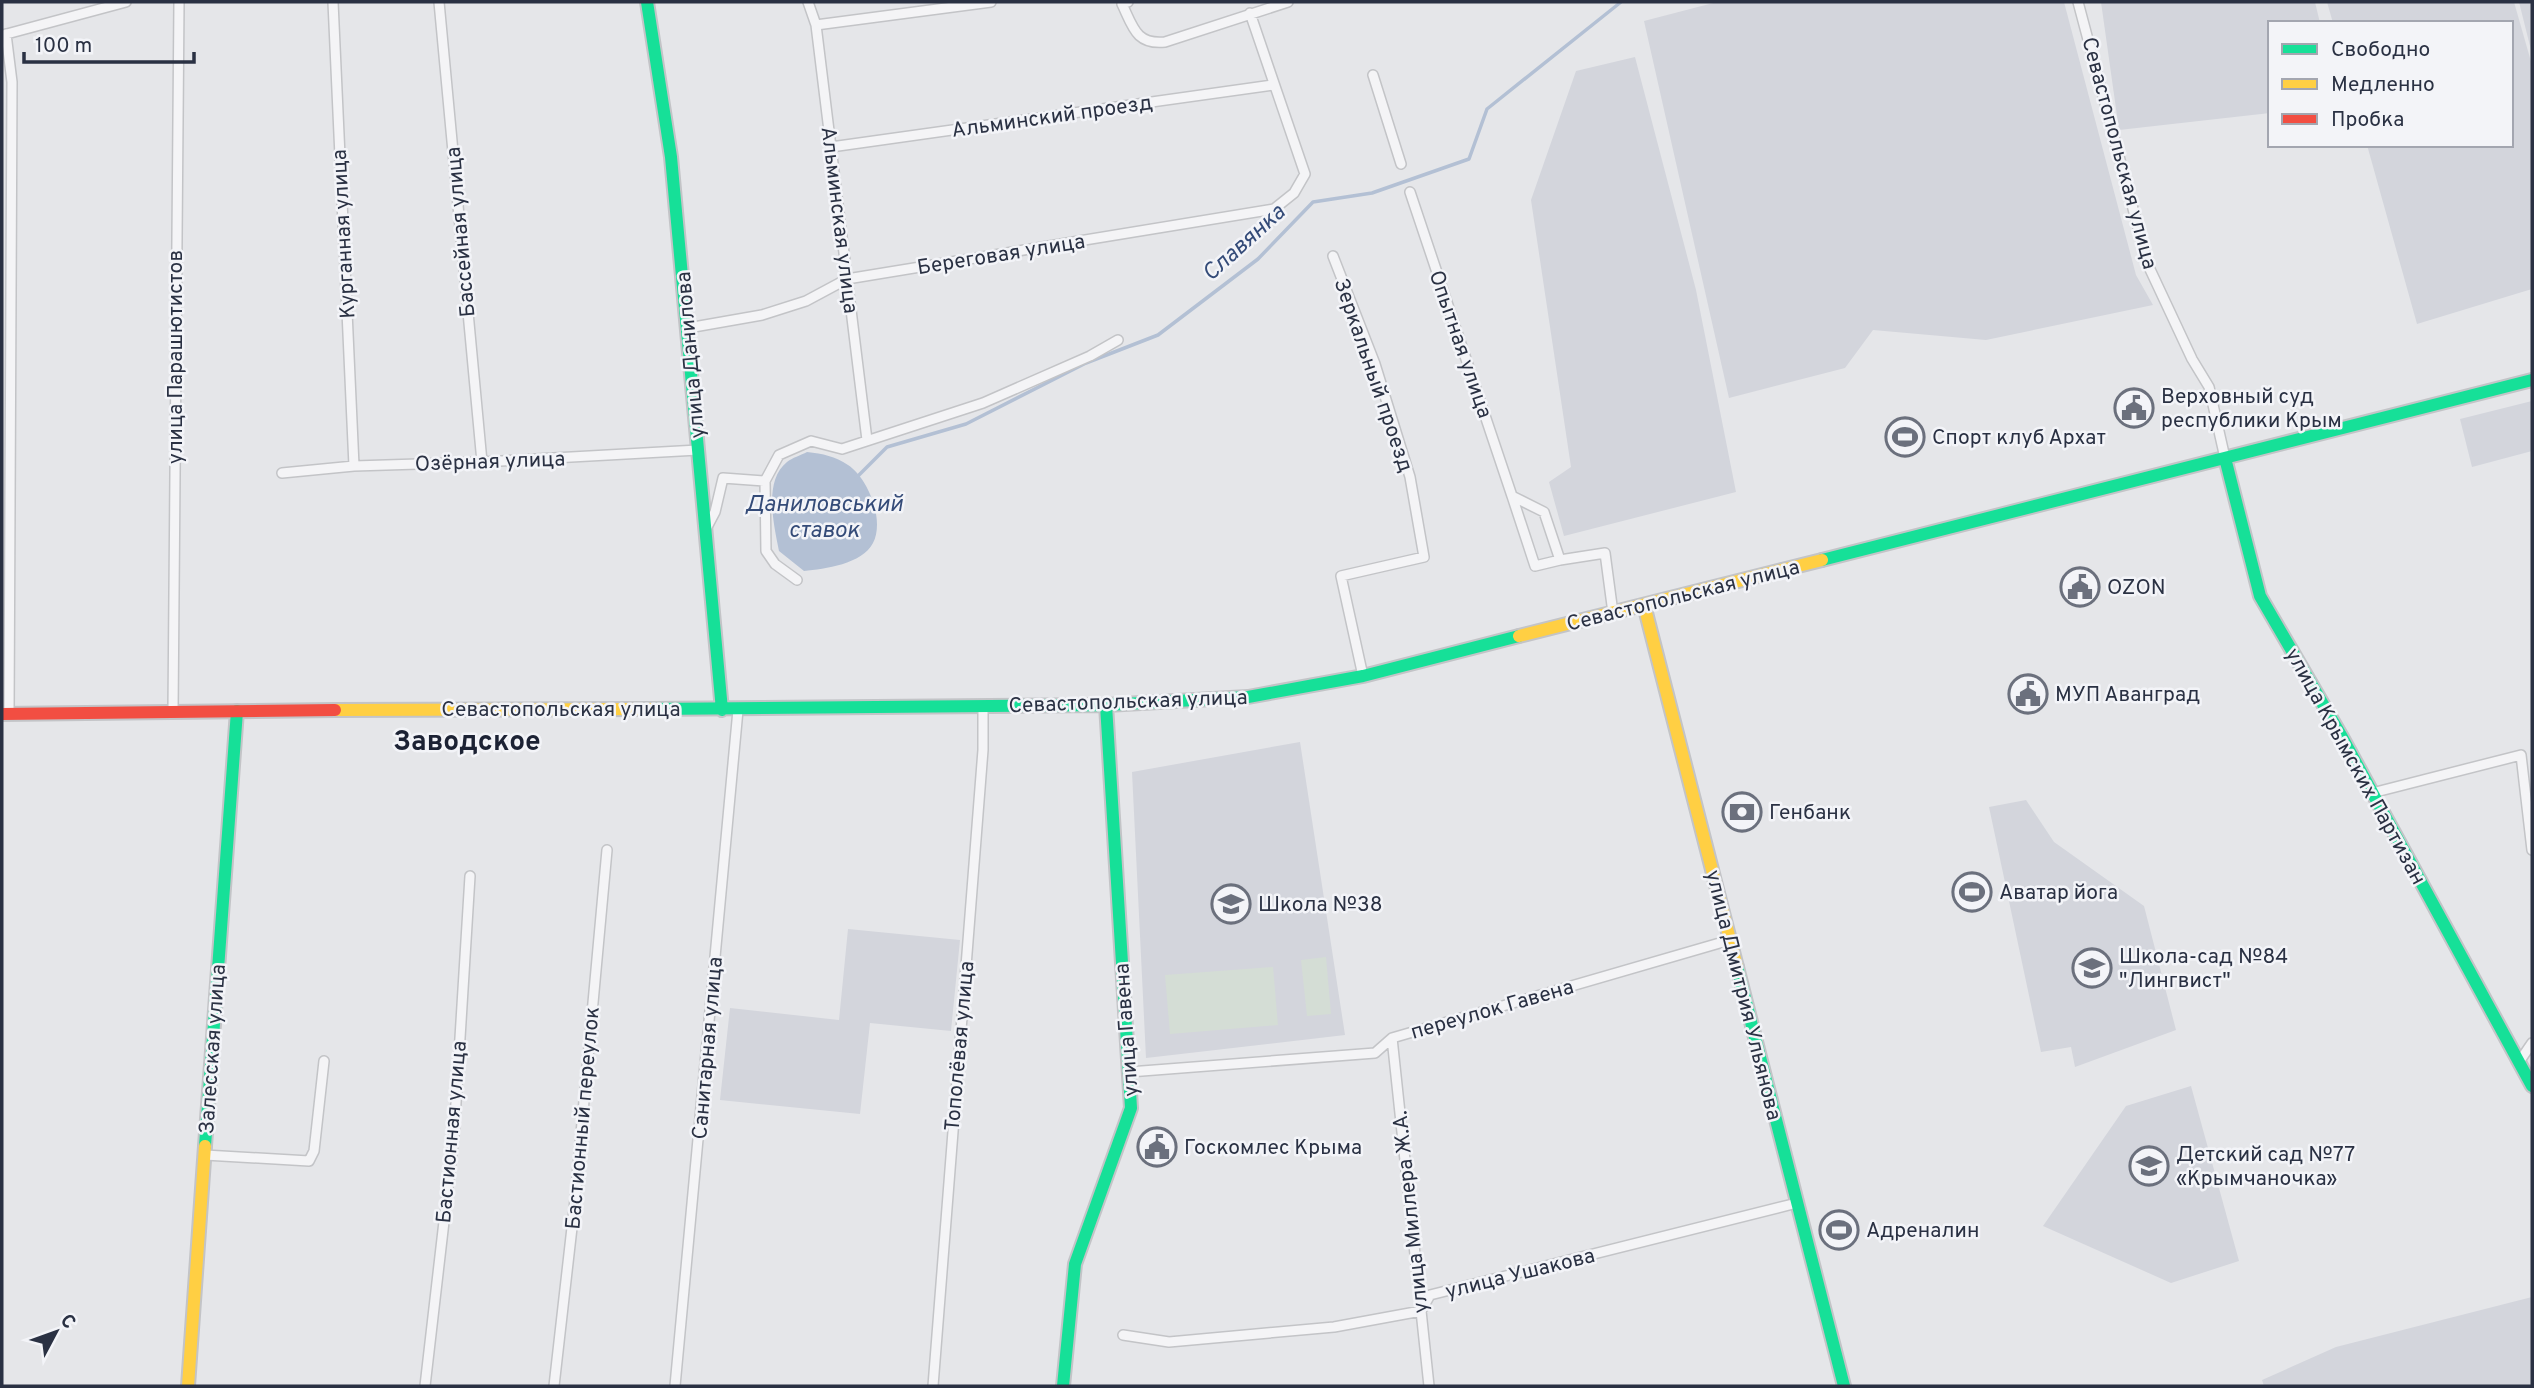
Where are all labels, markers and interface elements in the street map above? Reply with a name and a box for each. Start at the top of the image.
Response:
scale bar [24,21,194,65]
legend [2268,21,2513,147]
text: 100 m [35,33,92,60]
street label: Севастопольская улица [2075,34,2163,272]
text: Свободно [2331,37,2430,64]
text: Медленно [2331,72,2435,99]
street label: Альминский проезд [950,90,1155,145]
text: Пробка [2331,107,2404,134]
street label: Альминская улица [814,125,863,315]
street label: Бассейная улица [441,146,482,318]
street label: Курганная улица [327,148,362,319]
water label: Славянка [1197,199,1292,289]
street label: Береговая улица [915,229,1087,282]
street label: улица Парашютистов [163,250,190,464]
street label: Опытная улица [1422,267,1498,422]
street label: улица Данилова [671,270,712,439]
street label: Зеркальный проезд [1327,275,1418,476]
place label: Верховный суд республики Крым [2161,384,2342,435]
public building icon: Верховный суд республики Крым [2113,387,2155,429]
sports icon: Спорт клуб Архат [1884,416,1926,458]
place label: Спорт клуб Архат [1932,425,2106,452]
street label: Озёрная улица [414,446,566,479]
water label: Даниловський ставок [745,491,904,546]
street label: Севастопольская улица [1564,554,1803,638]
public building icon: OZON [2059,566,2101,608]
place label: OZON [2107,575,2166,602]
street label: улица Крымских Партизан [2278,643,2431,890]
public building icon: МУП Аванград [2007,673,2049,715]
place label: МУП Аванград [2055,682,2200,709]
street label: Севастопольская улица [1008,685,1248,720]
street label: Севастопольская улица [441,697,681,724]
district label: Заводское [393,725,541,761]
bank icon: Генбанк [1721,791,1763,833]
place label: Генбанк [1769,800,1851,827]
street label: улица Дмитрия Ульянова [1698,867,1787,1123]
sports icon: Аватар йога [1951,871,1993,913]
place label: Аватар йога [1999,880,2118,907]
school or university icon: Школа №38 [1210,883,1252,925]
place label: Школа №38 [1258,892,1382,919]
place label: Школа-сад №84 "Лингвист" [2119,944,2288,995]
school or university icon: Школа-сад №84 "Лингвист" [2071,947,2113,989]
street label: Санитарная улица [687,956,730,1141]
street label: Тополёвая улица [940,960,981,1132]
street label: улица Гавена [1109,962,1146,1098]
street label: Залесская улица [194,963,233,1135]
street label: переулок Гавена [1408,974,1577,1047]
street label: Бастионный переулок [560,1006,607,1231]
street label: Бастионная улица [431,1040,474,1225]
street label: улица Миллера Ж.А. [1387,1109,1436,1315]
public building icon: Госкомлес Крыма [1136,1126,1178,1168]
place label: Госкомлес Крыма [1184,1135,1362,1162]
place label: Детский сад №77 «Крымчаночка» [2176,1142,2355,1193]
school or university icon: Детский сад №77 «Крымчаночка» [2128,1145,2170,1187]
sports icon: Адреналин [1818,1209,1860,1251]
place label: Адреналин [1866,1218,1979,1245]
street label: улица Ушакова [1443,1243,1598,1306]
north arrow [21,1297,91,1367]
text: С [54,1310,80,1335]

